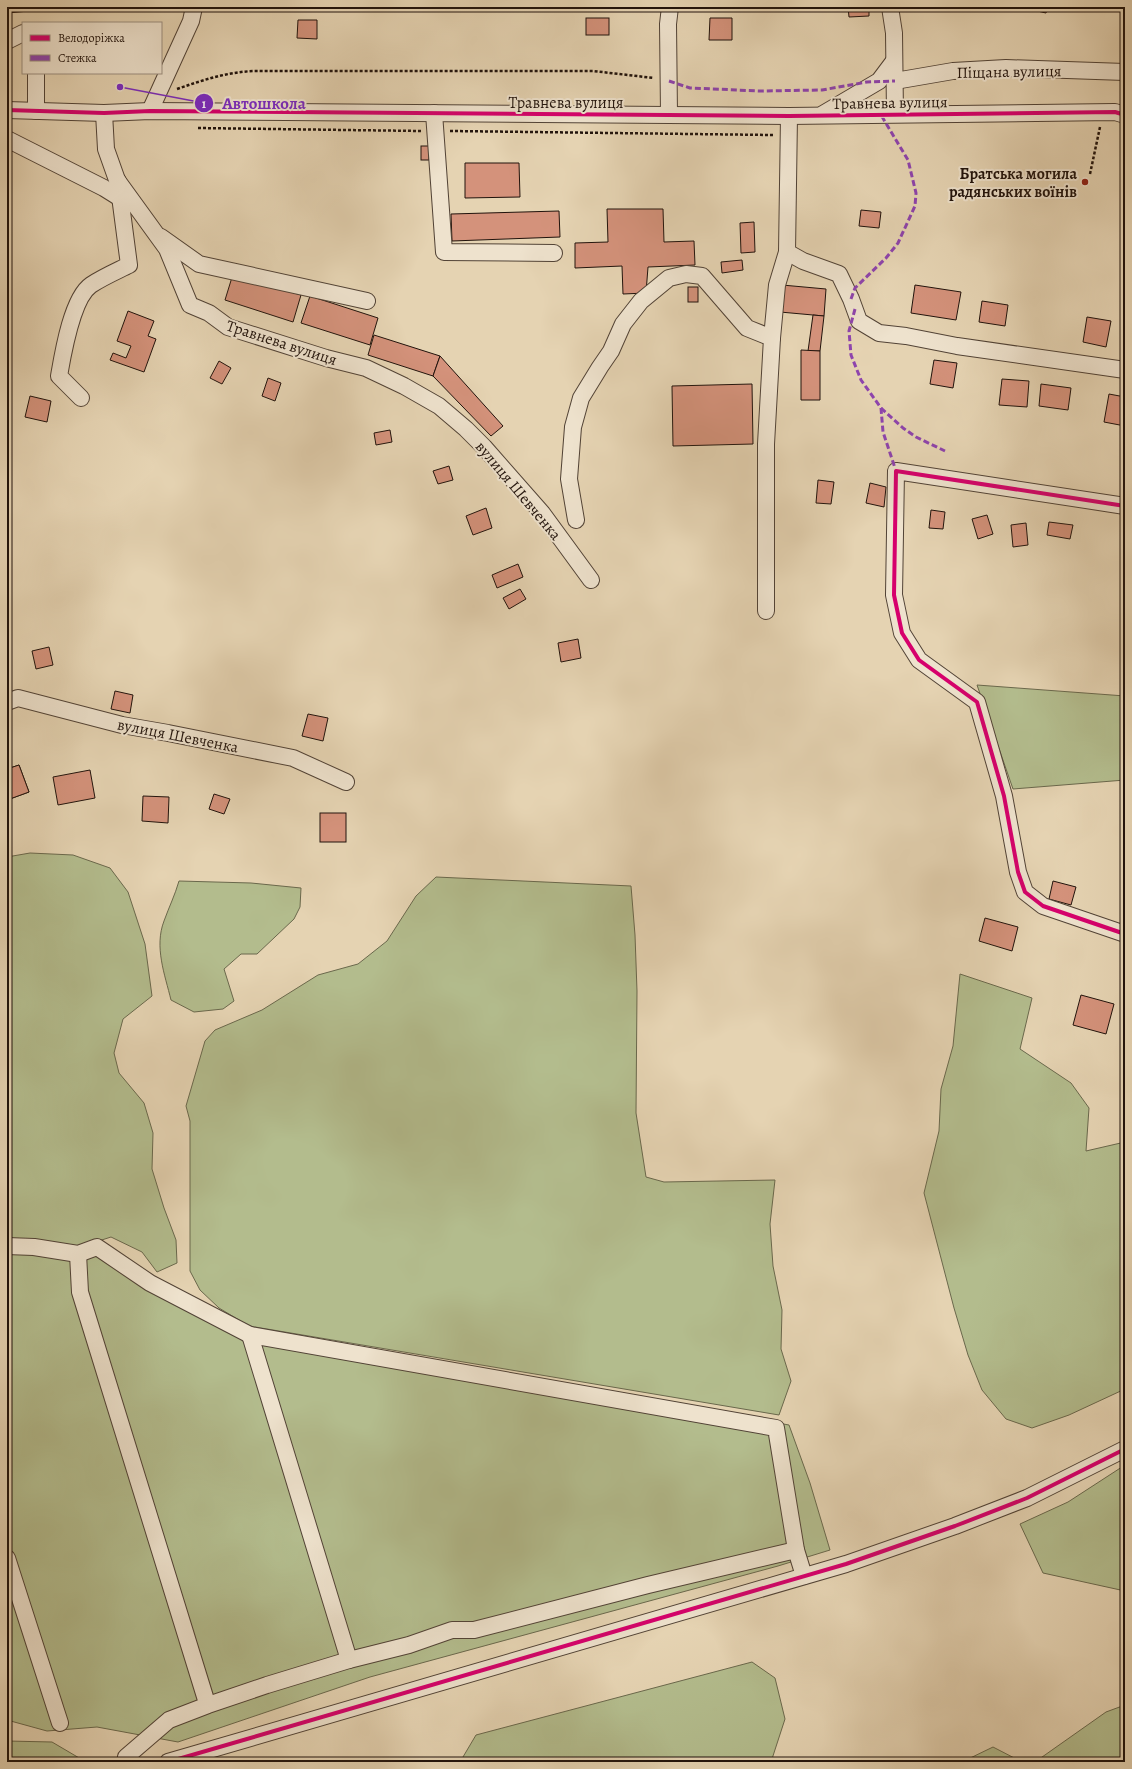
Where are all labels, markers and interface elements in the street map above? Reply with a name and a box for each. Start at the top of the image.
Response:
legend [22,22,162,74]
text: Велодоріжка [58,30,125,46]
text: Стежка [58,50,97,66]
street label: Піщана вулиця [956,60,1062,84]
callout: Автошкола [194,89,313,118]
street label: Травнева вулиця [832,91,948,115]
text: Автошкола [221,92,307,115]
street label: Травнева вулиця [508,92,624,114]
text: 1 [202,96,207,112]
place label: Братська могила радянських воїнів [949,163,1077,203]
marker: Братська могила радянських воїнів [1080,177,1090,187]
street label: Травнева вулиця [224,315,340,371]
street label: вулиця Шевченка [470,436,567,545]
street label: вулиця Шевченка [115,713,241,759]

